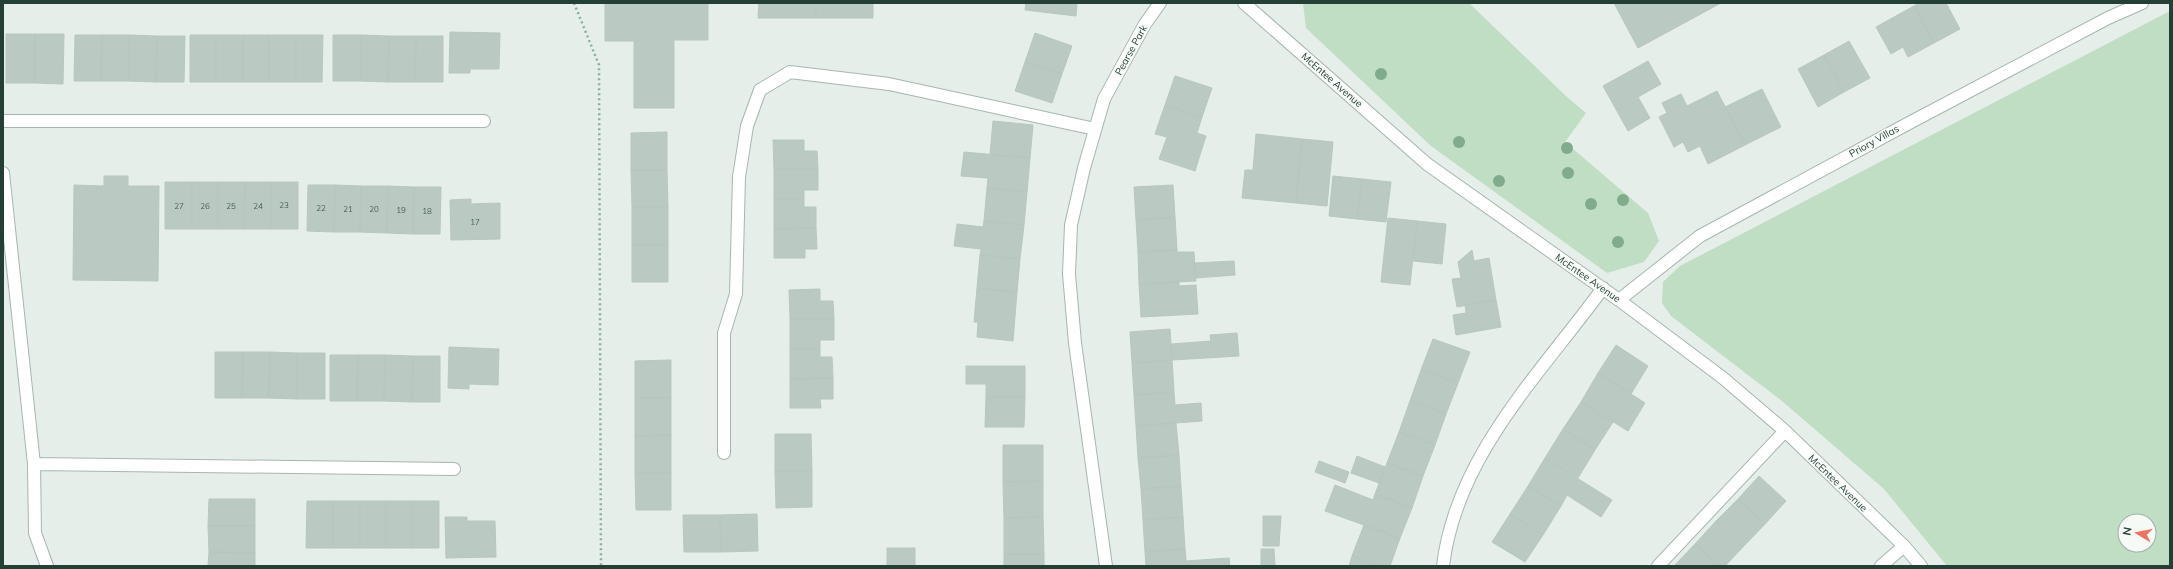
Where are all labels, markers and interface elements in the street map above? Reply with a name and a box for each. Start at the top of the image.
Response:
street label: Pearse Park [1112,22,1151,77]
street label: McEntee Avenue [1299,50,1365,110]
street label: Priory Villas [1847,122,1901,160]
house number: 23 [279,200,289,210]
house number: 27 [174,201,184,211]
house number: 26 [200,201,210,211]
house number: 25 [226,201,236,211]
house number: 24 [253,201,263,211]
house number: 22 [316,203,326,213]
house number: 21 [343,204,353,214]
house number: 20 [369,204,379,214]
house number: 19 [396,205,406,215]
house number: 18 [422,206,432,216]
house number: 17 [470,217,480,227]
street label: McEntee Avenue [1553,251,1623,305]
street label: McEntee Avenue [1806,452,1870,514]
north arrow [2117,513,2157,553]
text: N [2120,526,2135,537]

